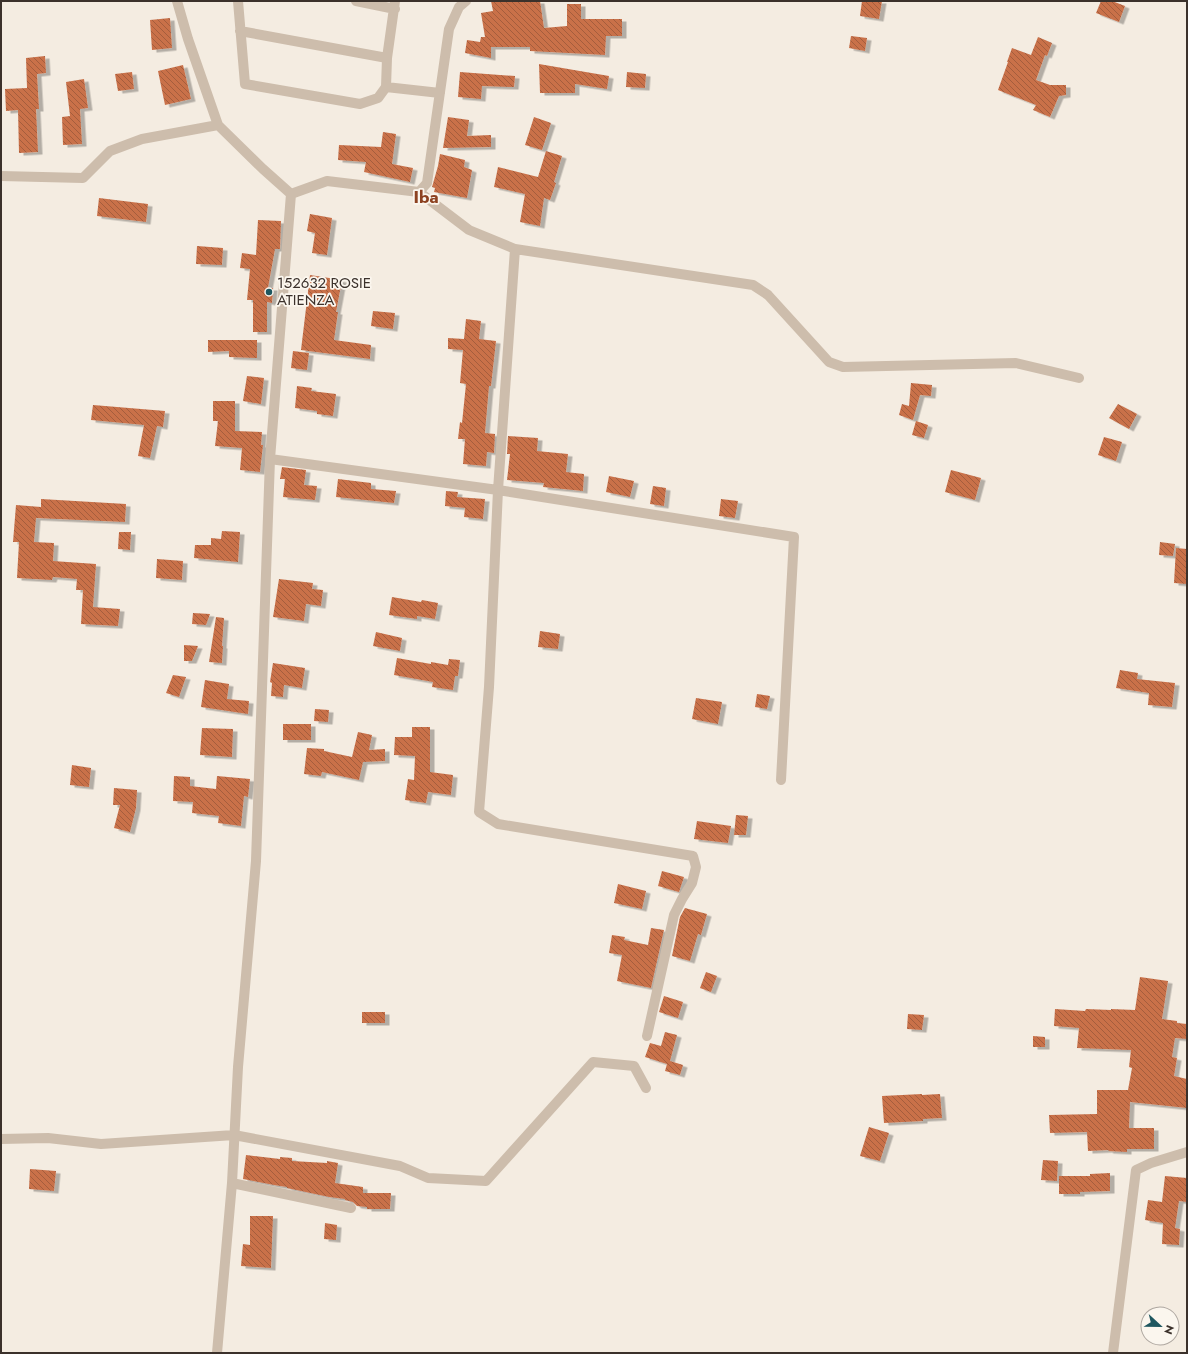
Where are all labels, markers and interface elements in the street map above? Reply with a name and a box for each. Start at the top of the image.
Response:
district label: Iba [413,185,439,209]
place label: 152632 ROSIE ATIENZA [277,272,371,311]
marker: 152632 ROSIE ATIENZA [264,287,274,297]
north arrow [1140,1306,1180,1346]
text: N [1160,1323,1178,1337]

